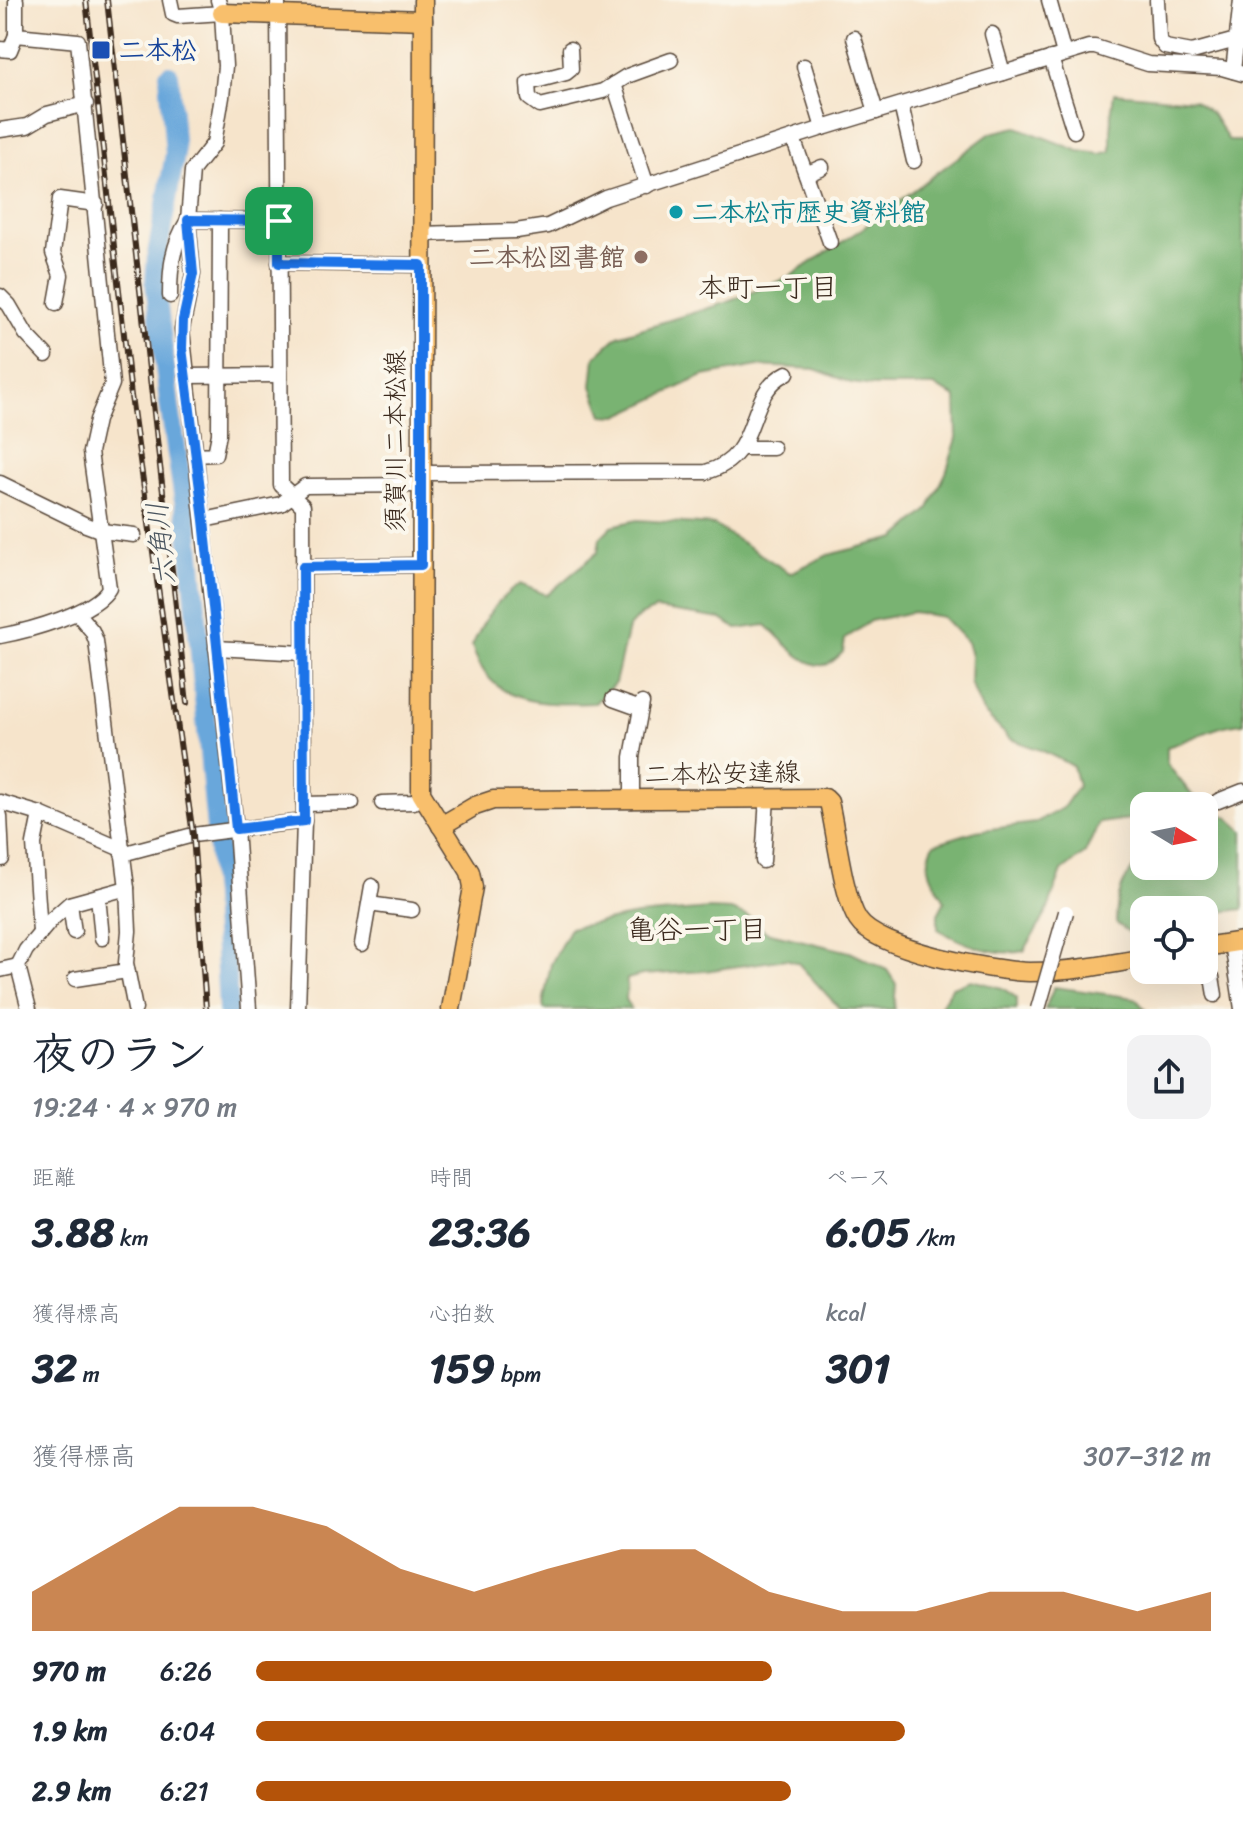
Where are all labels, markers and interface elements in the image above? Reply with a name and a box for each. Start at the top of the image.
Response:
place label: 二本松 [119,27,197,73]
marker: 二本松 [90,39,112,61]
pin [245,187,313,255]
place label: 二本松市歴史資料館 [692,189,926,235]
icon: arrive [257,199,301,243]
marker: 二本松市歴史資料館 [667,203,685,221]
place label: 二本松図書館 [469,234,625,280]
marker: 二本松図書館 [632,248,650,266]
district label: 本町一丁目 [698,263,838,312]
street label: 須賀川二本松線 [372,350,418,532]
water label: 六角川 [132,500,190,588]
street label: 二本松安達線 [644,749,800,797]
north arrow [1130,792,1218,880]
map controls [1130,792,1218,984]
button: locate [1130,896,1218,984]
district label: 亀谷一丁目 [627,905,767,954]
text: 夜のラン [32,1015,208,1093]
button: share [1127,1035,1211,1119]
text: 19:24 · 4 × 970 m [32,1084,237,1130]
text: 距離 [32,1158,76,1197]
text: 時間 [429,1158,473,1197]
text: ペース [826,1158,891,1197]
text: 3.88 [32,1197,114,1268]
text: 23:36 [429,1197,531,1268]
text: 6:05 [826,1197,911,1268]
text: km [114,1219,149,1258]
text: /km [911,1219,956,1258]
text: 獲得標高 [32,1294,120,1333]
text: 心拍数 [429,1294,495,1333]
text: kcal [826,1294,866,1333]
text: 32 [32,1333,77,1404]
text: 159 [429,1333,495,1404]
text: 301 [826,1333,890,1404]
text: m [77,1355,100,1394]
text: bpm [495,1355,541,1394]
text: 獲得標高 [32,1433,136,1479]
text: 307–312 m [1084,1433,1211,1479]
text: 970 m [32,1648,106,1694]
text: 6:26 [160,1648,212,1694]
text: 1.9 km [32,1708,108,1754]
text: 6:04 [160,1708,215,1754]
text: 2.9 km [32,1768,111,1814]
text: 6:21 [160,1768,209,1814]

